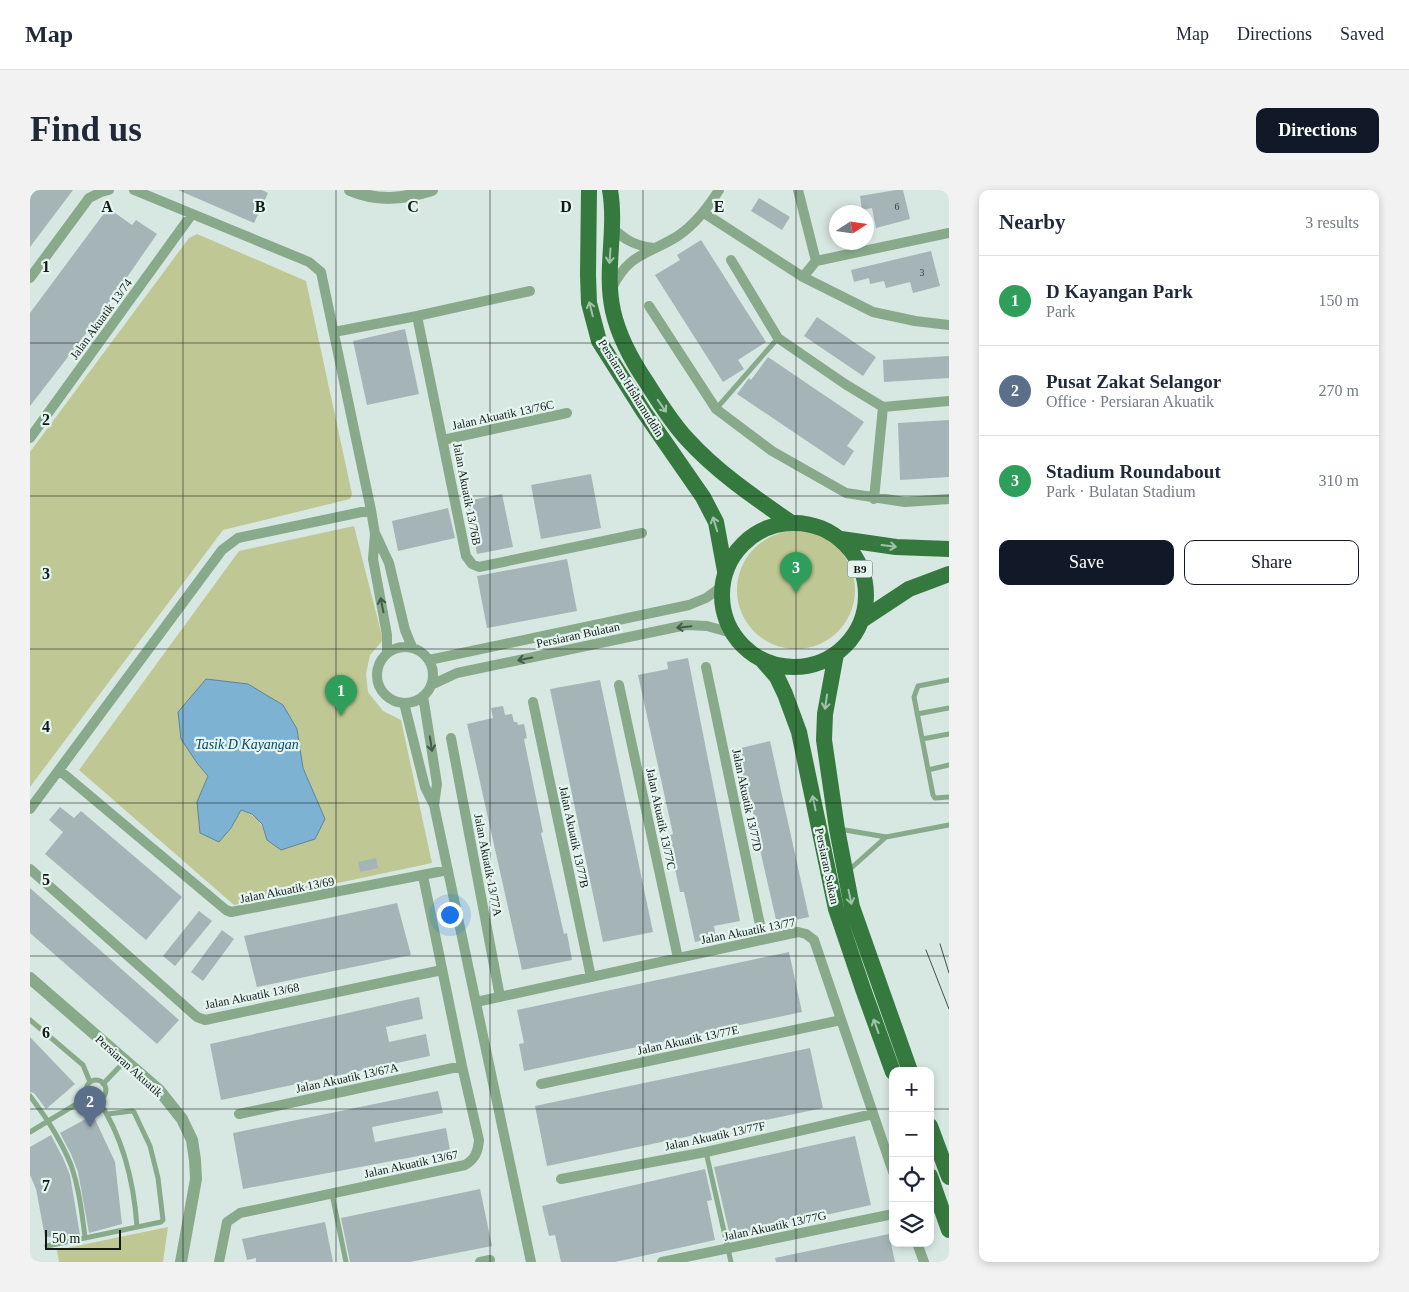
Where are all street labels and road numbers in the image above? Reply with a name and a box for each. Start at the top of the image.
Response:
street label: Jalan Akuatik 13/74 [67,276,135,362]
street label: Persiaran Hishamuddin [595,337,667,439]
street label: Jalan Akuatik 13/76C [451,397,555,433]
street label: Jalan Akuatik 13/76B [450,442,484,546]
road number: B9 [848,560,872,578]
street label: Persiaran Bulatan [535,619,621,651]
street label: Jalan Akuatik 13/77D [729,747,765,853]
street label: Jalan Akuatik 13/77C [643,767,679,871]
street label: Jalan Akuatik 13/77B [556,785,592,889]
street label: Jalan Akuatik 13/77A [471,812,505,918]
street label: Persiaran Sukan [812,827,842,905]
street label: Jalan Akuatik 13/69 [239,874,335,906]
street label: Jalan Akuatik 13/77 [700,915,796,947]
street label: Jalan Akuatik 13/68 [204,980,300,1012]
street label: Jalan Akuatik 13/77E [636,1022,740,1058]
street label: Persiaran Akuatik [92,1032,166,1100]
street label: Jalan Akuatik 13/67A [294,1060,400,1096]
street label: Jalan Akuatik 13/77F [663,1118,767,1154]
street label: Jalan Akuatik 13/67 [363,1147,459,1181]
street label: Jalan Akuatik 13/77G [722,1208,828,1244]

